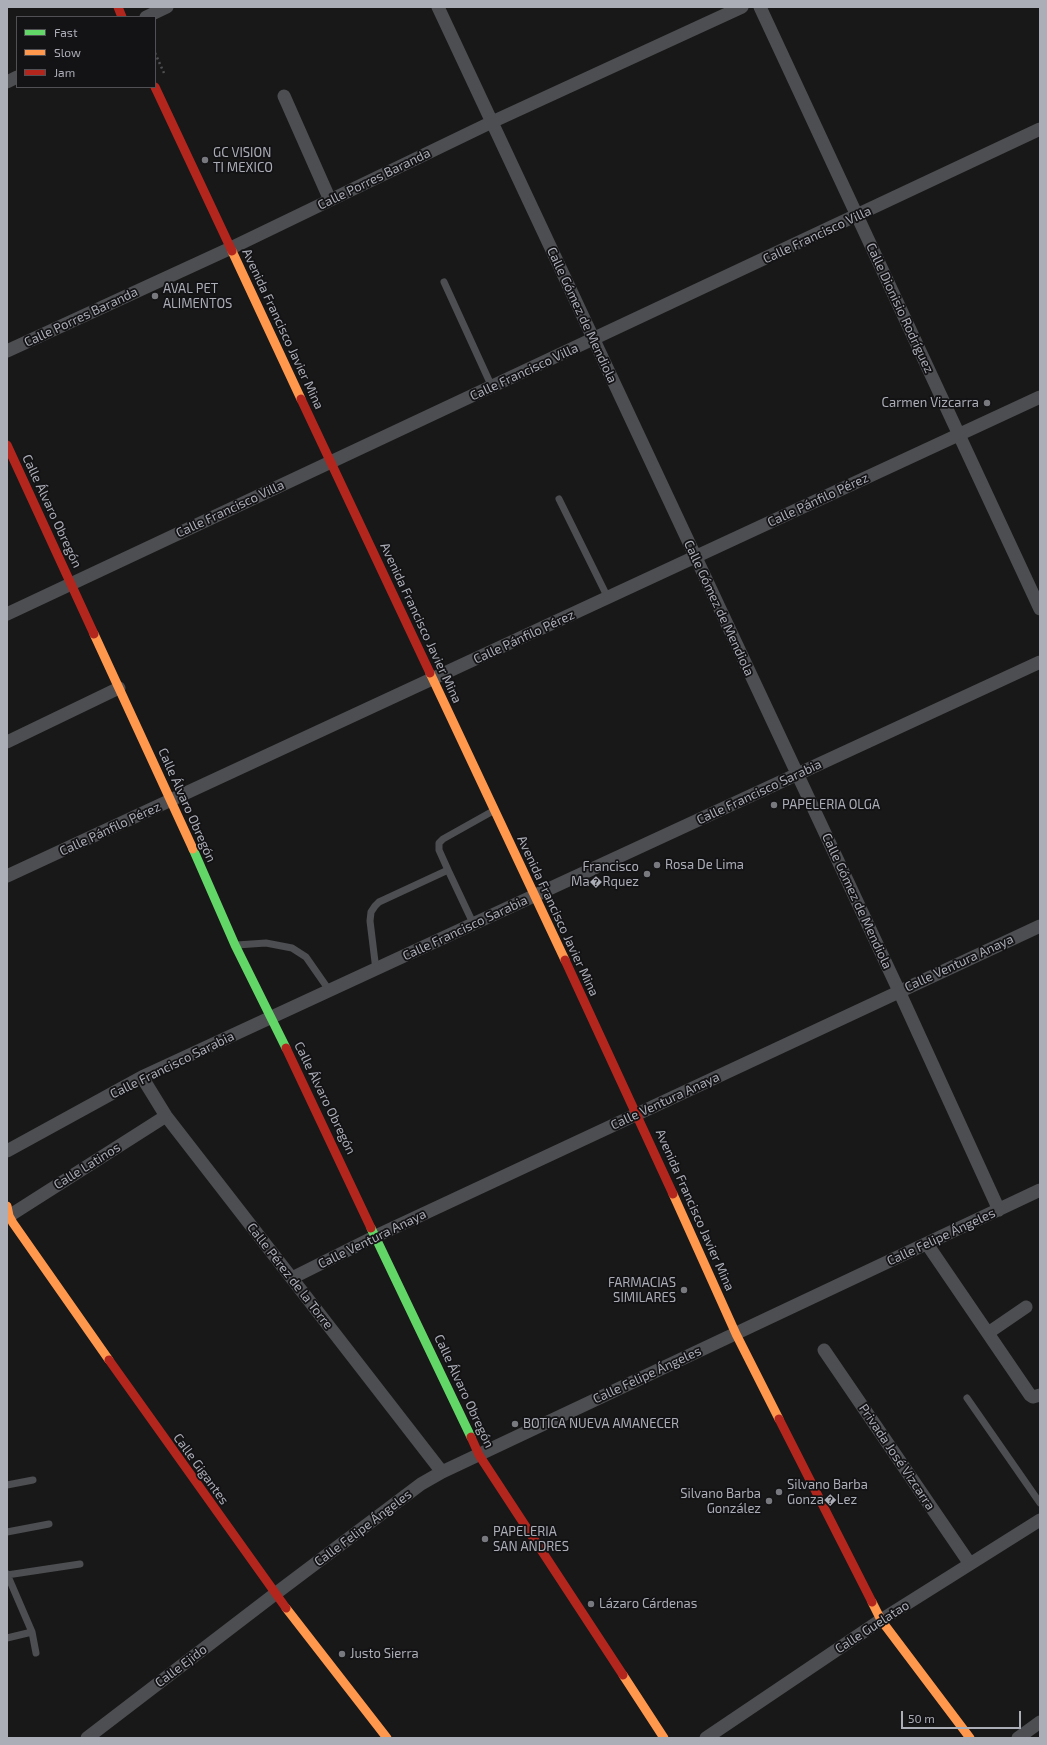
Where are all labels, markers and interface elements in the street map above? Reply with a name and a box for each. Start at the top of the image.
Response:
legend [16,16,156,88]
text: Fast [54,25,77,39]
text: Slow [54,45,81,59]
text: Jam [54,65,75,79]
place label: GC VISION TI MEXICO [213,145,273,176]
street label: Calle Porres Baranda [315,145,433,213]
marker: GC VISION TI MEXICO [200,155,210,165]
street label: Calle Francisco Villa [760,203,874,267]
street label: Calle Dionisio Rodríguez [863,240,937,376]
street label: Calle Gómez de Mendiola [544,245,620,385]
street label: Avenida Francisco Javier Mina [239,246,327,412]
place label: AVAL PET ALIMENTOS [163,281,232,312]
street label: Calle Porres Baranda [22,284,140,350]
marker: AVAL PET ALIMENTOS [150,291,160,301]
street label: Calle Francisco Villa [467,340,581,404]
place label: Carmen Vizcarra [882,395,979,411]
marker: Carmen Vizcarra [982,398,992,408]
street label: Calle Álvaro Obregón [19,452,85,570]
street label: Calle Pánfilo Pérez [765,470,871,530]
street label: Calle Francisco Villa [173,477,287,541]
street label: Calle Gómez de Mendiola [681,538,757,678]
street label: Avenida Francisco Javier Mina [377,540,465,706]
street label: Calle Pánfilo Pérez [471,607,577,667]
street label: Calle Álvaro Obregón [155,745,219,865]
street label: Calle Francisco Sarabia [694,756,824,828]
place label: PAPELERIA OLGA [782,797,880,813]
street label: Calle Pánfilo Pérez [57,799,163,859]
marker: PAPELERIA OLGA [769,800,779,810]
street label: Calle Gómez de Mendiola [819,831,895,971]
street label: Avenida Francisco Javier Mina [514,833,602,999]
place label: Rosa De Lima [665,857,744,873]
place label: Francisco Ma�Rquez [571,859,639,890]
marker: Rosa De Lima [652,860,662,870]
marker: Francisco Ma�Rquez [642,869,652,879]
street label: Calle Francisco Sarabia [400,892,530,964]
street label: Calle Ventura Anaya [902,931,1016,995]
street label: Calle Francisco Sarabia [107,1028,237,1102]
street label: Calle Álvaro Obregón [291,1039,359,1157]
street label: Calle Ventura Anaya [608,1069,722,1133]
street label: Avenida Francisco Javier Mina [652,1127,738,1293]
street label: Calle Latinos [51,1139,123,1193]
street label: Calle Felipe Ángeles [884,1205,998,1269]
street label: Calle Ventura Anaya [315,1206,429,1272]
street label: Calle Pérez de la Torre [244,1220,336,1332]
place label: FARMACIAS SIMILARES [608,1275,676,1306]
marker: FARMACIAS SIMILARES [679,1285,689,1295]
street label: Calle Álvaro Obregón [431,1332,497,1450]
street label: Calle Felipe Ángeles [590,1343,704,1407]
street label: Privada José Vizcarra [856,1401,938,1513]
place label: BOTICA NUEVA AMANECER [523,1416,679,1432]
marker: BOTICA NUEVA AMANECER [510,1419,520,1429]
street label: Calle Gigantes [170,1430,232,1508]
place label: Silvano Barba Gonza�Lez [787,1477,868,1508]
street label: Calle Felipe Ángeles [311,1486,415,1570]
place label: Silvano Barba González [680,1486,761,1517]
marker: Silvano Barba Gonza�Lez [774,1487,784,1497]
marker: Silvano Barba González [764,1496,774,1506]
place label: PAPELERIA SAN ANDRES [493,1524,569,1555]
marker: PAPELERIA SAN ANDRES [480,1534,490,1544]
place label: Lázaro Cárdenas [599,1596,697,1612]
street label: Calle Guelatao [832,1597,912,1657]
marker: Lázaro Cárdenas [586,1599,596,1609]
street label: Calle Ejido [152,1641,210,1691]
place label: Justo Sierra [350,1646,419,1662]
marker: Justo Sierra [337,1649,347,1659]
scale bar [903,1703,1023,1729]
text: 50 m [908,1711,935,1725]

